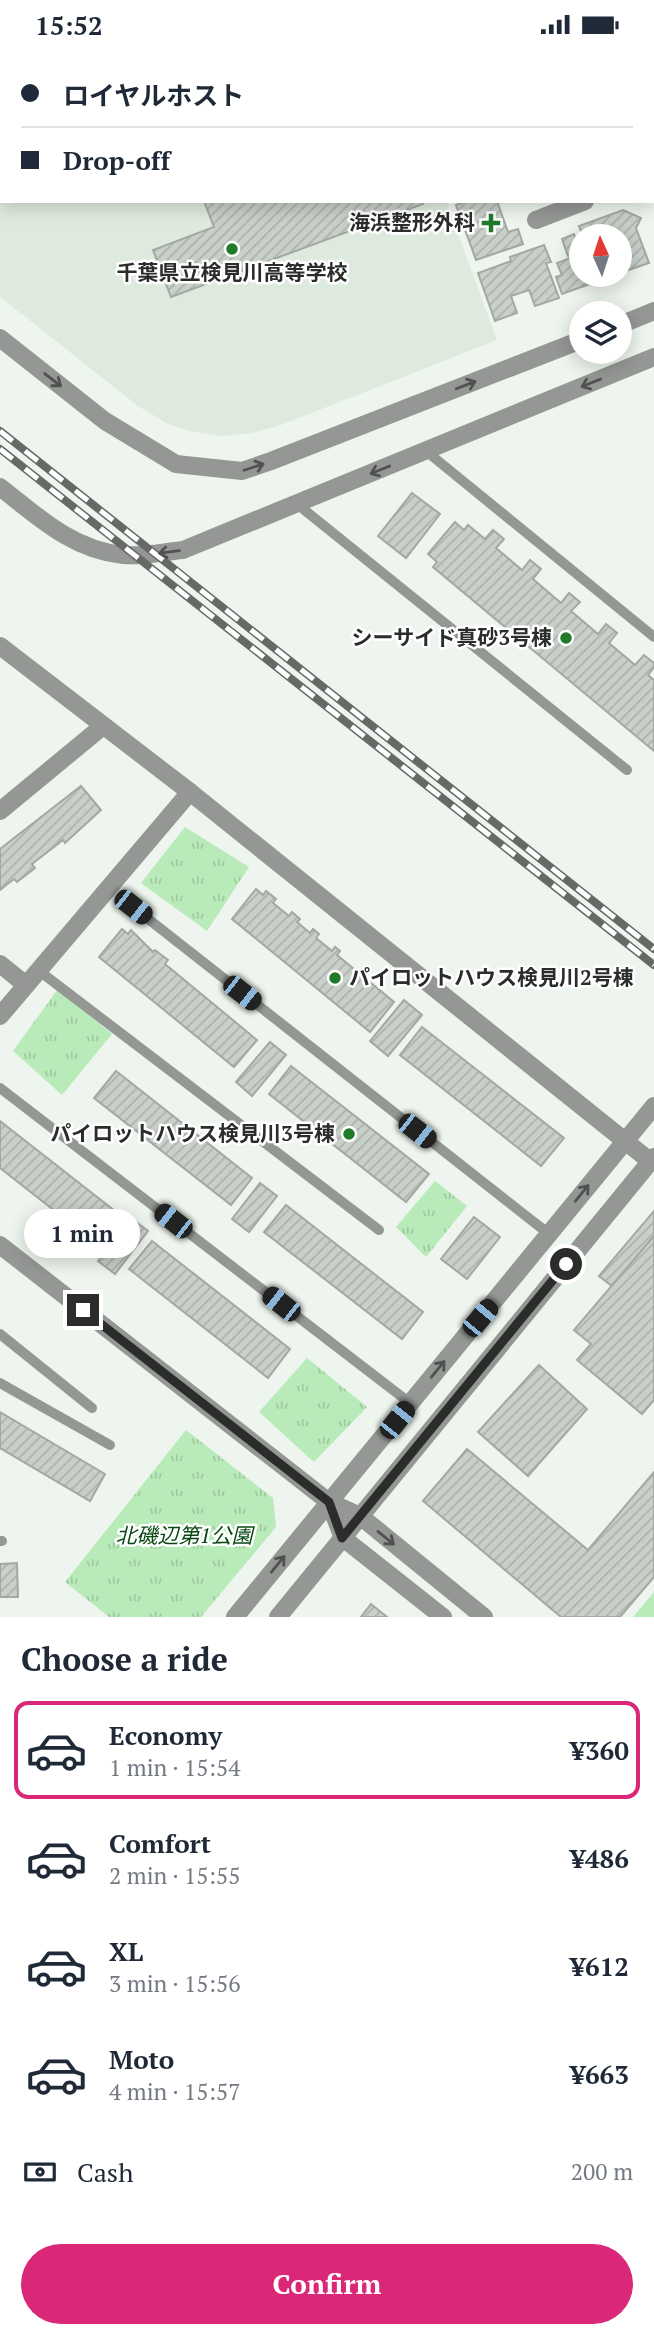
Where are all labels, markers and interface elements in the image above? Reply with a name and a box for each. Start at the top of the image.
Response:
text: 15:52 [35,8,103,42]
text: ロイヤルホスト [63,78,244,112]
text: Drop-off [63,143,170,177]
place label: 海浜整形外科 [349,208,475,236]
marker: 海浜整形外科 [481,213,501,233]
north arrow [569,224,632,287]
map controls [569,224,632,364]
marker: 千葉県立検見川高等学校 [224,241,240,257]
place label: 千葉県立検見川高等学校 [117,258,348,286]
button: layers [569,301,632,364]
one-way arrow [44,373,62,388]
one-way arrow [454,377,476,390]
one-way arrow [581,378,602,391]
one-way arrow [242,460,264,472]
one-way arrow [370,464,392,477]
one-way arrow [158,545,181,558]
place label: シーサイド真砂3号棟 [352,623,552,651]
marker: シーサイド真砂3号棟 [558,630,574,646]
car [110,886,157,928]
place label: パイロットハウス検見川2号棟 [349,963,634,991]
marker: パイロットハウス検見川2号棟 [327,970,343,986]
car [219,972,266,1014]
car [394,1110,441,1152]
place label: パイロットハウス検見川3号棟 [50,1119,335,1147]
marker: パイロットハウス検見川3号棟 [341,1126,357,1142]
one-way arrow [574,1185,590,1203]
car [150,1200,197,1242]
callout: 1 min [25,1209,141,1257]
text: 1 min [51,1218,113,1249]
route start [550,1248,582,1280]
car [258,1283,305,1325]
route end [67,1294,99,1326]
car [459,1295,502,1341]
one-way arrow [430,1361,446,1379]
car [376,1397,419,1443]
park label: 北磯辺第1公園 [115,1521,255,1549]
one-way arrow [377,1530,395,1545]
one-way arrow [270,1556,286,1574]
text: Choose a ride [21,1638,228,1680]
text: Economy [109,1718,222,1752]
icon: car [25,1719,88,1782]
text: ¥360 [570,1733,629,1767]
text: 1 min · 15:54 [109,1752,241,1783]
text: Comfort [109,1826,211,1860]
icon: car [25,1827,88,1890]
text: ¥486 [570,1841,629,1875]
text: 2 min · 15:55 [109,1860,241,1891]
text: XL [109,1934,143,1968]
icon: car [25,1935,88,1998]
text: ¥612 [570,1949,629,1983]
text: 3 min · 15:56 [109,1968,241,1999]
text: Moto [109,2042,174,2076]
icon: car [25,2043,88,2106]
text: ¥663 [570,2057,629,2091]
text: 4 min · 15:57 [109,2076,241,2107]
icon: cash [21,2153,59,2191]
text: Cash [77,2155,133,2189]
text: 200 m [571,2156,633,2187]
button: Confirm [21,2244,633,2324]

